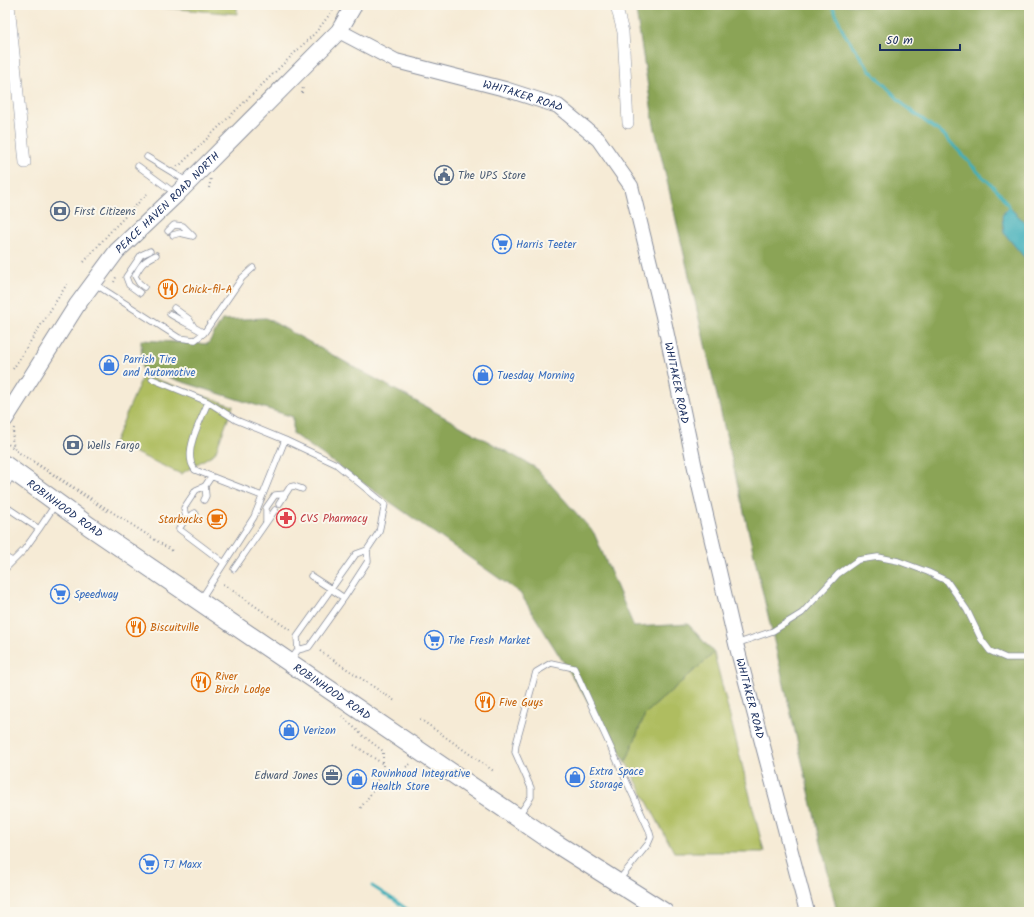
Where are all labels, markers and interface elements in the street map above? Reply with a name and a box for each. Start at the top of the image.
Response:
scale bar [880,26,960,52]
text: 50 m [886,31,913,50]
street label: WHITAKER ROAD [481,76,567,117]
street label: PEACE HAVEN ROAD NORTH [111,148,224,258]
public building icon: The UPS Store [433,164,455,186]
place label: The UPS Store [458,167,526,185]
bank icon: First Citizens [49,200,71,222]
place label: First Citizens [74,203,136,221]
supermarket icon: Harris Teeter [491,233,513,255]
place label: Harris Teeter [516,236,578,254]
restaurant icon: Chick-fil-A [157,278,179,300]
place label: Chick-fil-A [182,281,233,299]
street label: WHITAKER ROAD [659,341,693,425]
place label: Parrish Tire and Automotive [123,351,195,382]
shop icon: Parrish Tire and Automotive [98,354,120,376]
shop icon: Tuesday Morning [472,364,494,386]
place label: Tuesday Morning [497,367,575,385]
bank icon: Wells Fargo [62,434,84,456]
place label: Wells Fargo [87,437,140,455]
street label: ROBINHOOD ROAD [22,475,106,543]
pharmacy icon: CVS Pharmacy [275,507,297,529]
cafe icon: Starbucks [206,508,228,530]
place label: CVS Pharmacy [300,510,368,528]
place label: Starbucks [158,511,203,529]
supermarket icon: Speedway [49,583,71,605]
place label: Speedway [74,586,119,604]
restaurant icon: Biscuitville [125,616,147,638]
place label: Biscuitville [150,619,199,637]
supermarket icon: The Fresh Market [423,629,445,651]
place label: The Fresh Market [448,632,531,650]
street label: WHITAKER ROAD [730,656,769,741]
street label: ROBINHOOD ROAD [289,659,374,725]
place label: River Birch Lodge [215,668,270,699]
restaurant icon: River Birch Lodge [190,671,212,693]
restaurant icon: Five Guys [474,691,496,713]
place label: Five Guys [499,694,544,712]
shop icon: Verizon [278,719,300,741]
place label: Verizon [303,722,336,740]
place label: Extra Space Storage [589,763,644,794]
office icon: Edward Jones [321,764,343,786]
place label: Rovinhood Integrative Health Store [371,765,470,796]
shop icon: Extra Space Storage [564,766,586,788]
place label: Edward Jones [254,767,318,785]
shop icon: Rovinhood Integrative Health Store [346,768,368,790]
supermarket icon: TJ Maxx [138,853,160,875]
place label: TJ Maxx [163,856,202,874]

